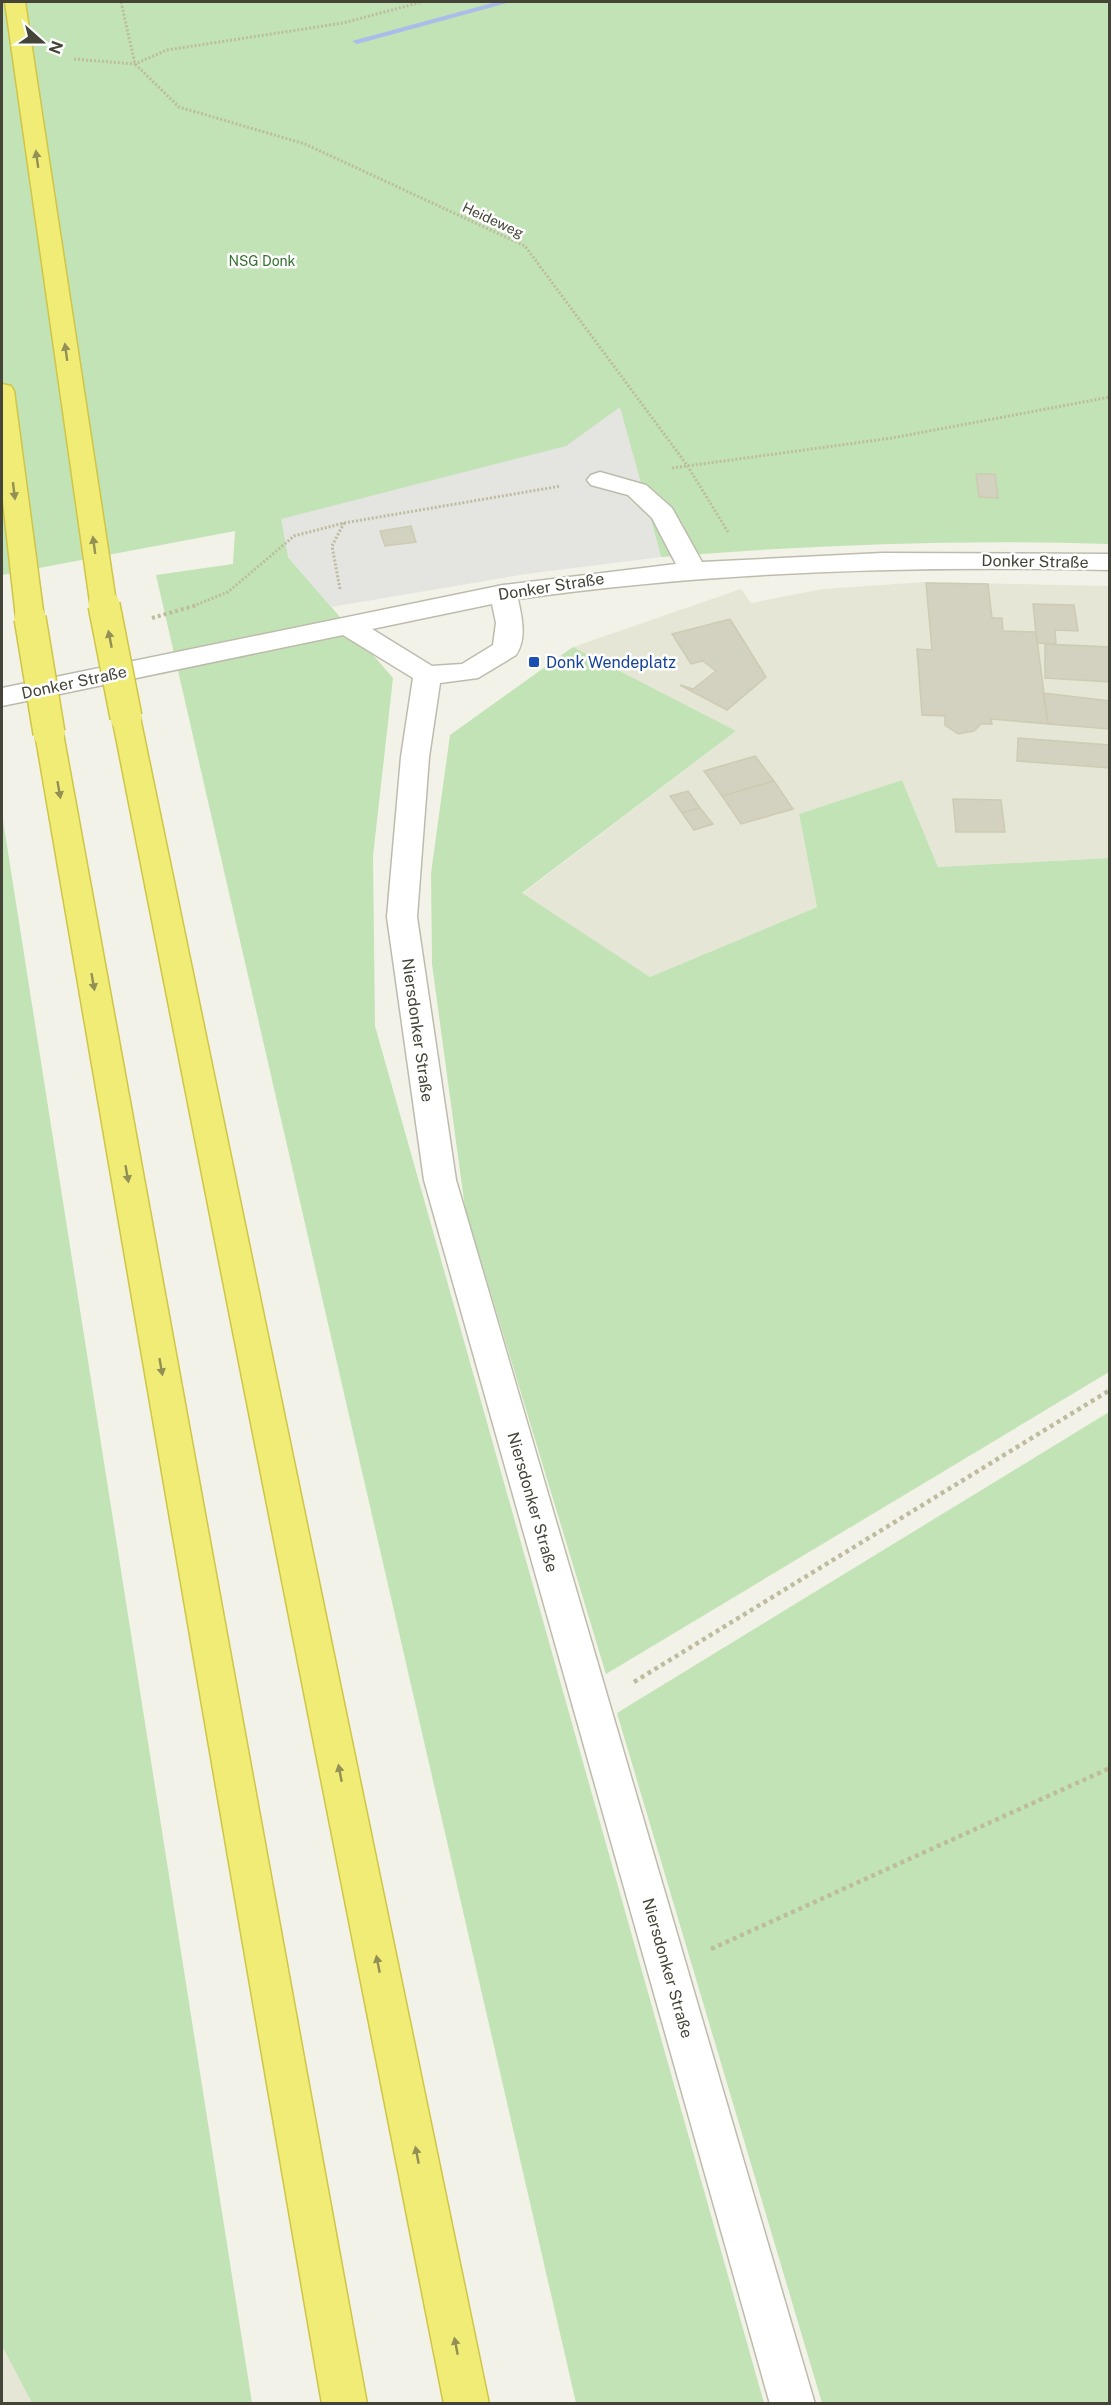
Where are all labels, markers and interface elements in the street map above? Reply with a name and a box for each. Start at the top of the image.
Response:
north arrow [12,12,72,72]
text: N [44,38,67,56]
one-way arrow [33,149,42,168]
street label: Heideweg [460,199,526,241]
park label: NSG Donk [229,253,296,269]
one-way arrow [61,342,70,361]
one-way arrow [9,482,19,501]
one-way arrow [90,535,99,554]
street label: Donker Straße [981,551,1089,572]
street label: Donker Straße [497,569,605,604]
one-way arrow [105,629,114,648]
place label: Donk Wendeplatz [546,653,676,672]
marker: Donk Wendeplatz [527,655,541,669]
street label: Donker Straße [20,662,128,703]
one-way arrow [55,781,64,800]
street label: Niersdonker Straße [398,957,437,1103]
one-way arrow [89,973,98,992]
one-way arrow [123,1165,132,1184]
one-way arrow [157,1357,166,1376]
street label: Niersdonker Straße [503,1430,562,1574]
one-way arrow [335,1763,344,1782]
street label: Niersdonker Straße [638,1896,697,2040]
one-way arrow [373,1954,382,1973]
one-way arrow [412,2145,421,2164]
one-way arrow [451,2336,460,2355]

